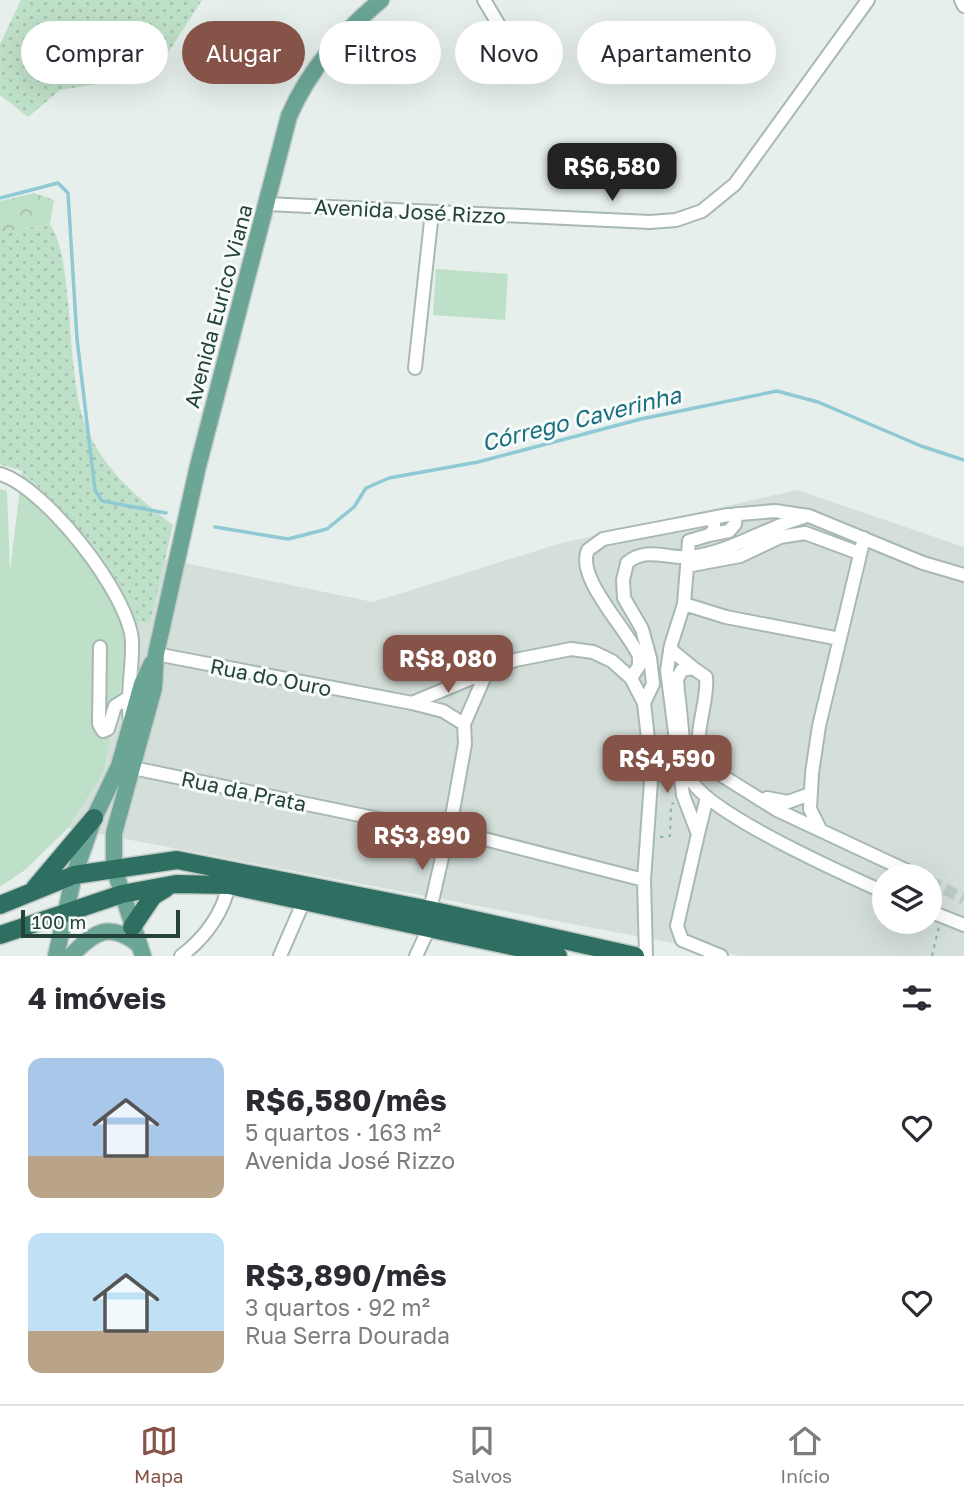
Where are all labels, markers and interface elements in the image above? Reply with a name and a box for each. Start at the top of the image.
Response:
chip: Comprar [21,21,168,84]
chip: Alugar [182,21,305,84]
chip: Filtros [319,21,441,84]
chip: Novo [455,21,563,84]
chip: Apartamento [577,21,776,84]
pin: R$6,580 [547,144,677,203]
text: R$6,580 [563,152,661,180]
street label: Avenida José Rizzo [314,193,506,229]
street label: Avenida Eurico Viana [178,201,258,411]
water label: Córrego Caverinha [478,379,685,456]
pin: R$8,080 [383,636,513,695]
text: R$8,080 [399,644,497,672]
street label: Rua do Ouro [208,652,334,702]
pin: R$4,590 [602,736,732,795]
text: R$4,590 [619,744,715,772]
street label: Rua da Prata [179,765,309,817]
pin: R$3,890 [357,812,487,872]
text: R$3,890 [373,821,471,849]
map controls [872,864,942,934]
button: layers [872,864,942,934]
scale bar [21,907,180,939]
text: 100 m [32,910,86,933]
icon: filters [898,979,936,1017]
text: 4 imóveis [28,980,166,1016]
text: R$6,580/mês [245,1082,447,1118]
icon: home [84,1086,168,1170]
icon: heart [898,1109,936,1147]
text: 5 quartos · 163 m² [245,1118,441,1146]
text: Avenida José Rizzo [245,1146,455,1174]
text: R$3,890/mês [245,1257,447,1293]
icon: home [84,1261,168,1345]
icon: heart [898,1284,936,1322]
text: 3 quartos · 92 m² [245,1293,430,1321]
text: Rua Serra Dourada [245,1321,450,1349]
tab: Mapa [134,1422,184,1487]
tab: Salvos [452,1422,512,1487]
tab: Início [780,1422,830,1487]

